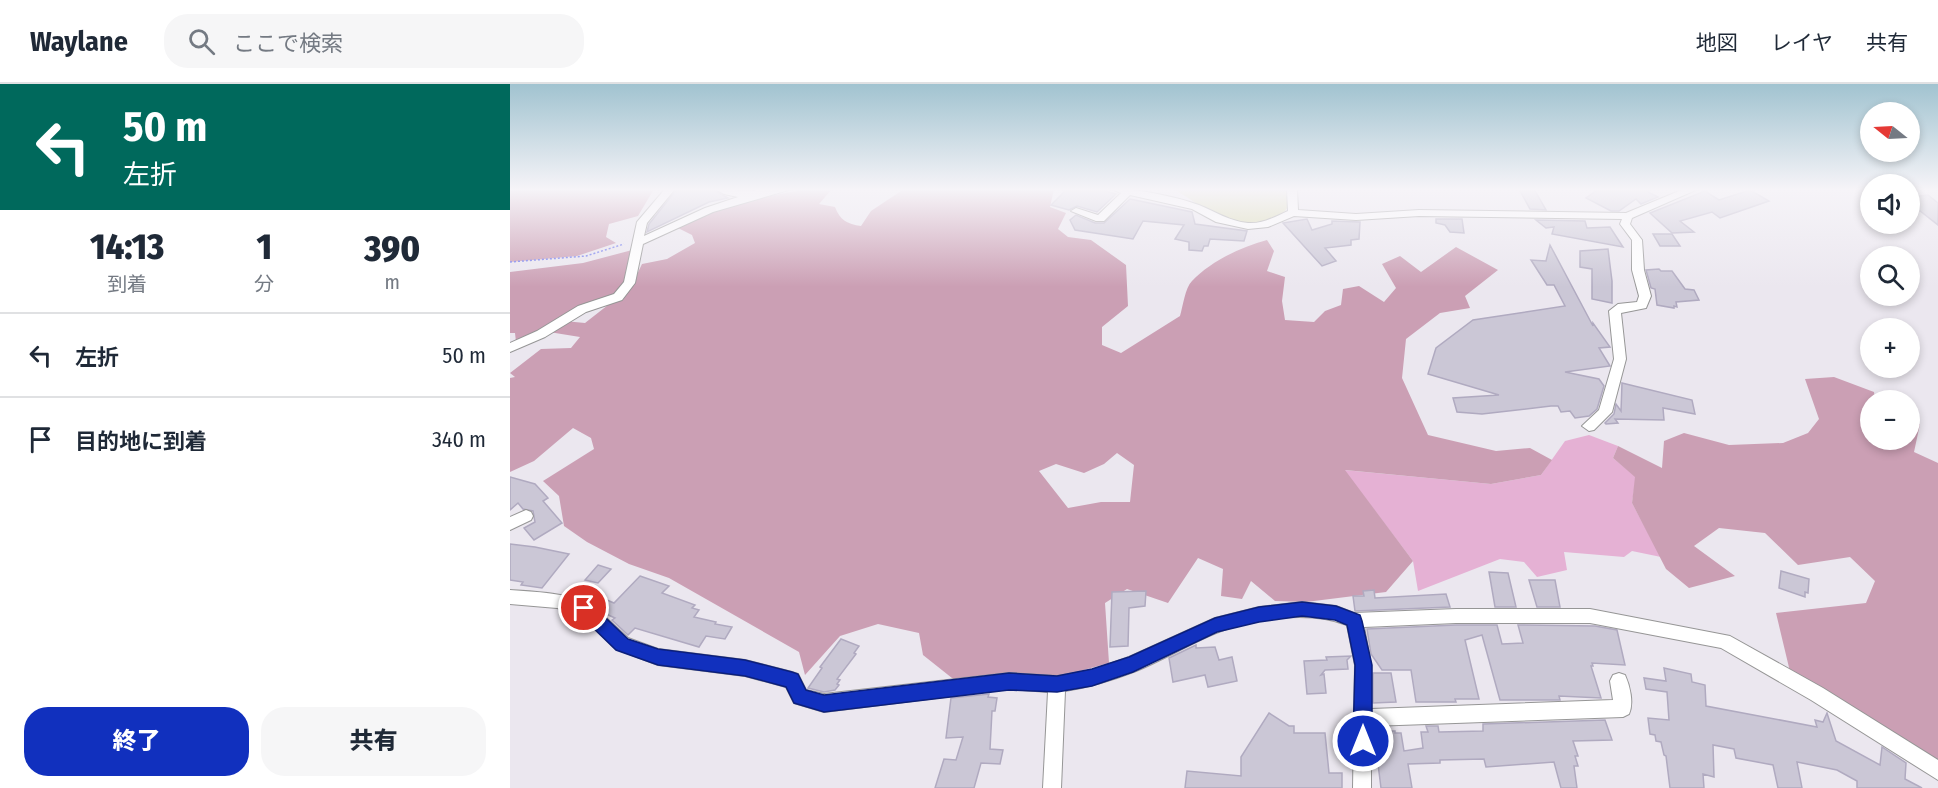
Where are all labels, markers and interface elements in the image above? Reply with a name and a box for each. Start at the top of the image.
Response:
search box [164,14,584,68]
text: Waylane [30,25,128,58]
icon: search [185,25,218,58]
text: ここで検索 [233,30,343,57]
text: 地図 [1696,30,1738,56]
text: レイヤ [1771,30,1833,56]
text: 共有 [1866,30,1908,56]
text: 50 m [123,102,207,152]
north arrow [1860,102,1920,162]
map controls [1860,102,1920,450]
icon: left [24,108,102,186]
text: 左折 [123,159,177,191]
button: sound [1860,174,1920,234]
text: 14:13 [90,225,164,269]
text: 1 [256,225,272,269]
text: 390 [364,227,420,271]
button: search [1860,246,1920,306]
text: m [384,270,400,294]
text: 到着 [107,272,147,296]
text: 分 [254,272,274,296]
button: + [1860,318,1920,378]
icon: left [24,339,57,372]
text: 50 m [442,342,486,369]
text: 左折 [75,344,119,371]
button: − [1860,390,1920,450]
icon: arrive [24,423,57,456]
text: 340 m [432,426,486,453]
text: 目的地に到着 [75,428,207,455]
pin [558,582,609,633]
icon: arrive [567,591,600,624]
button: 終了 [24,707,249,776]
button: 共有 [261,707,486,776]
position arrow [1331,709,1395,773]

